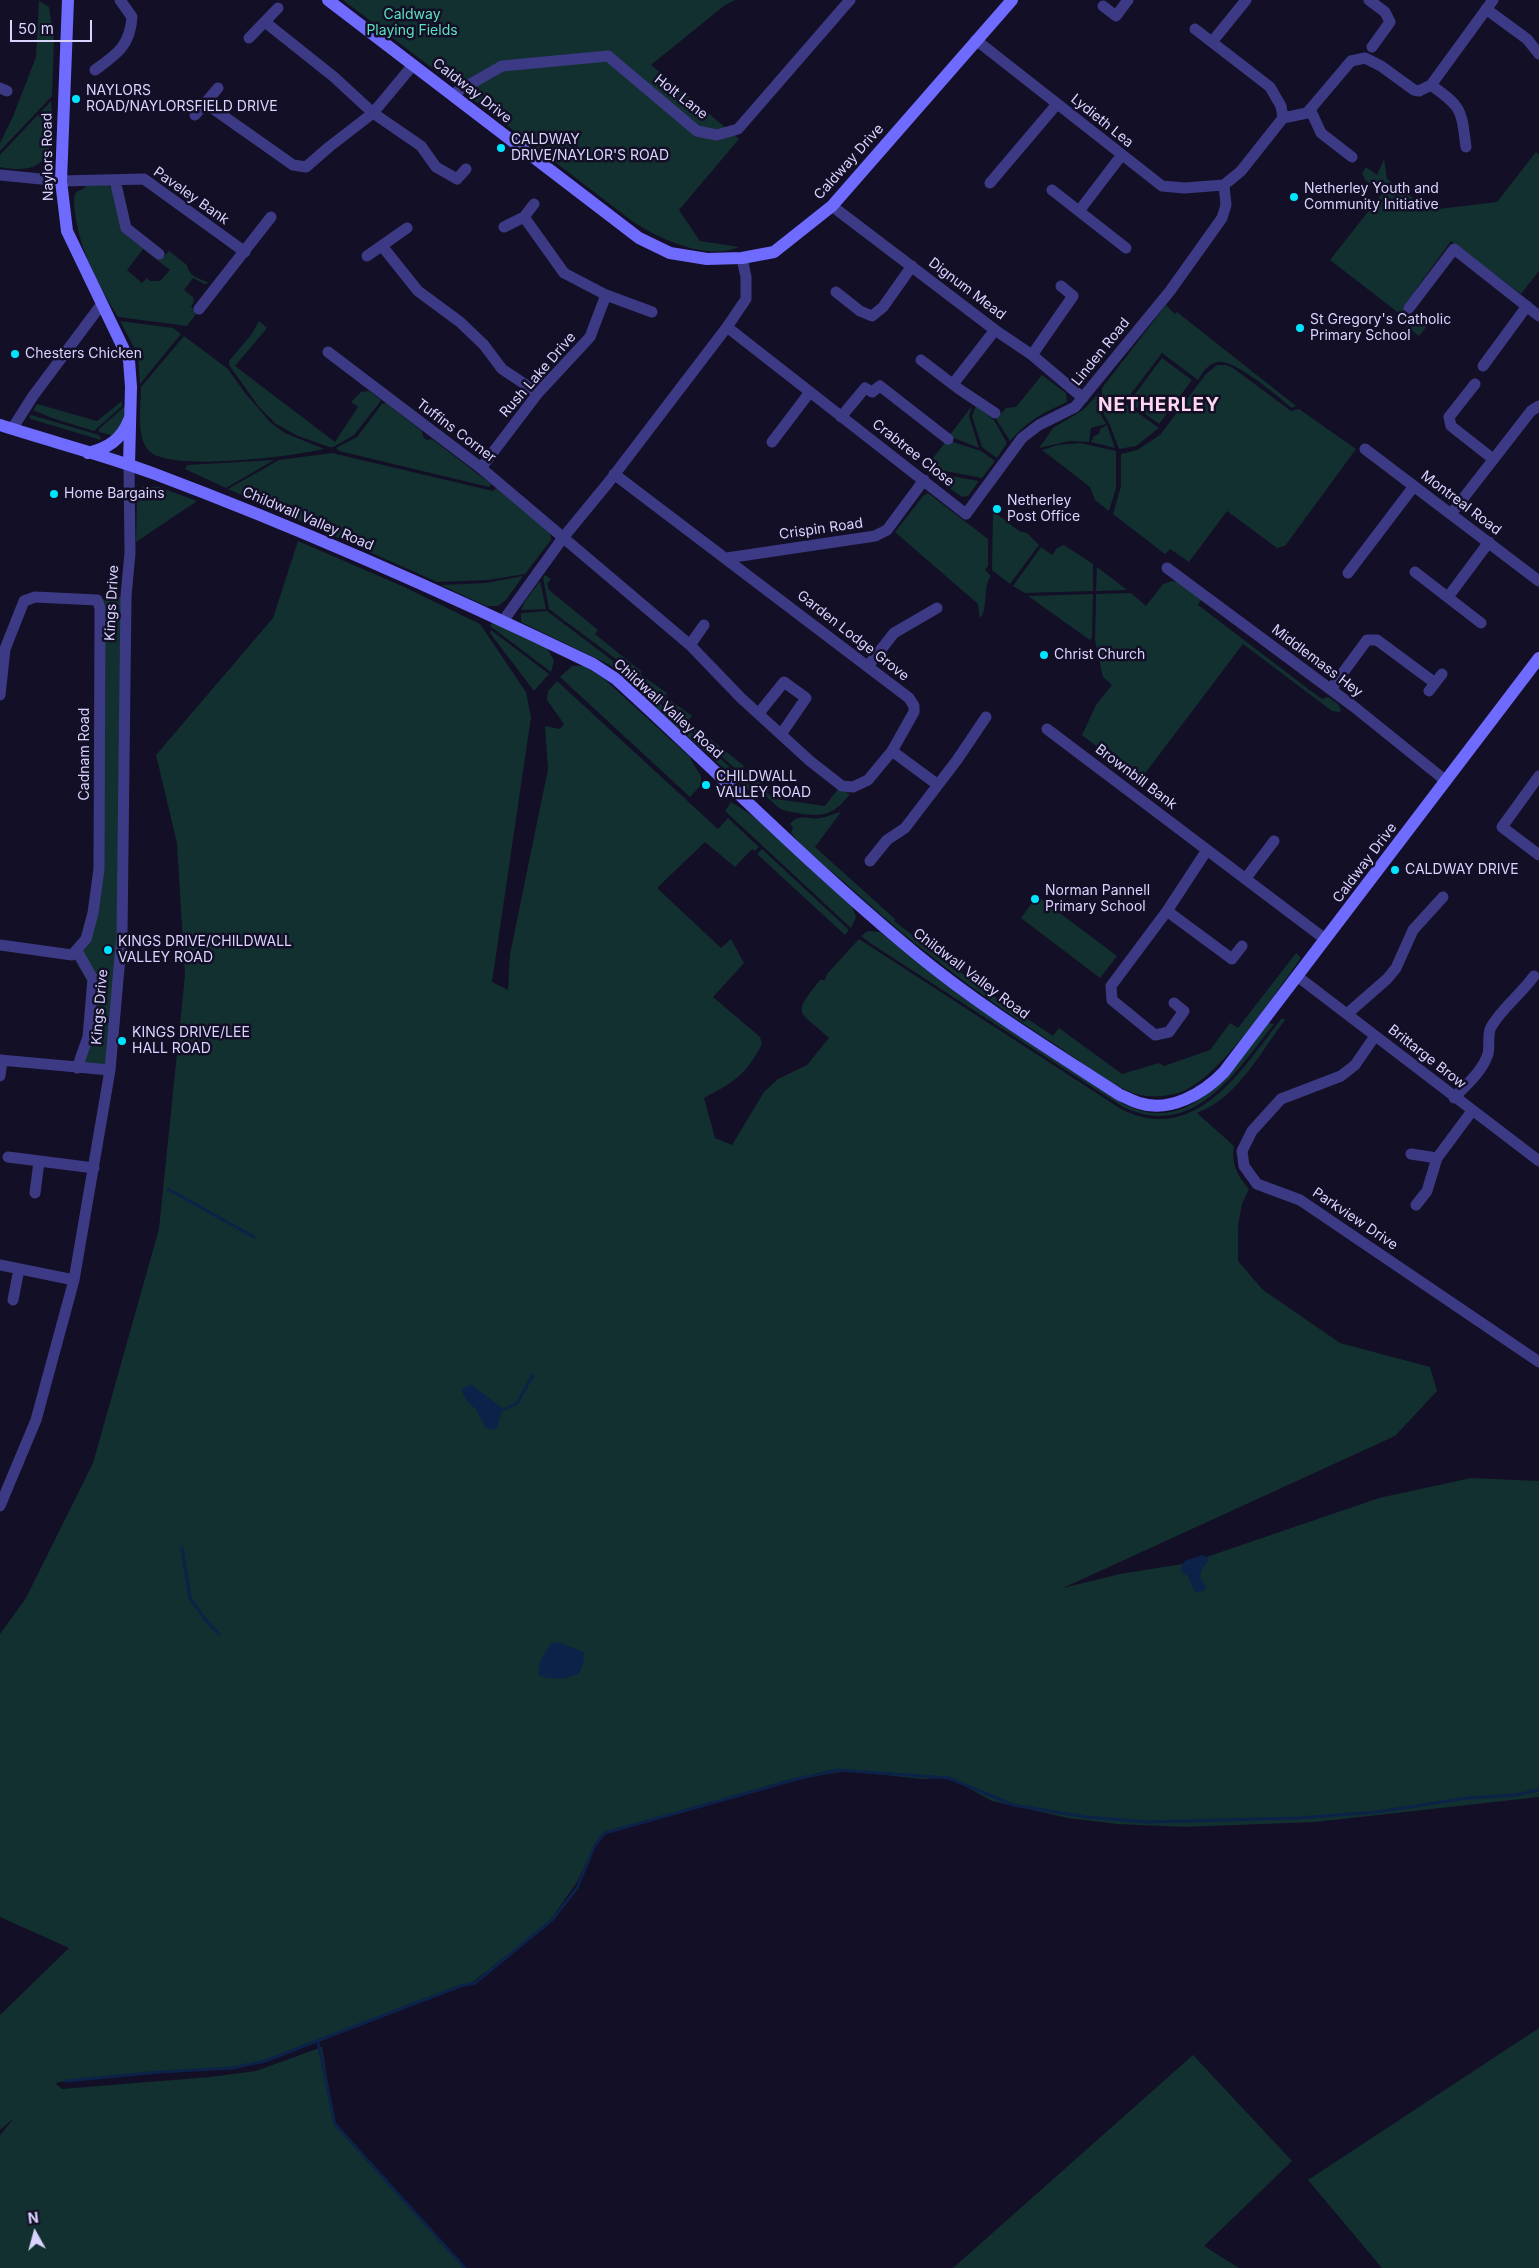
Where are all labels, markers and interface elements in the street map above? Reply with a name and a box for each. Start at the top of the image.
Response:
park label: Caldway Playing Fields [366,7,458,40]
scale bar [12,10,95,42]
text: 50 m [18,19,54,38]
street label: Caldway Drive [429,55,515,127]
street label: Holt Lane [651,71,711,123]
place label: NAYLORS ROAD/NAYLORSFIELD DRIVE [86,83,278,115]
street label: Lydieth Lea [1067,91,1137,151]
marker: NAYLORS ROAD/NAYLORSFIELD DRIVE [70,93,82,105]
street label: Naylors Road [39,113,57,201]
street label: Caldway Drive [811,121,887,203]
place label: CALDWAY DRIVE/NAYLOR'S ROAD [511,132,669,164]
marker: CALDWAY DRIVE/NAYLOR'S ROAD [495,142,507,154]
street label: Paveley Bank [150,164,232,228]
place label: Netherley Youth and Community Initiative [1304,181,1439,213]
marker: Netherley Youth and Community Initiative [1288,191,1300,203]
street label: Dignum Mead [925,255,1009,323]
place label: St Gregory's Catholic Primary School [1310,312,1451,344]
street label: Linden Road [1069,315,1133,389]
marker: St Gregory's Catholic Primary School [1294,322,1306,334]
street label: Rush Lake Drive [497,329,579,421]
place label: Chesters Chicken [25,346,142,362]
marker: Chesters Chicken [9,348,21,360]
district label: NETHERLEY [1097,394,1221,416]
street label: Tuffins Corner [413,396,499,466]
street label: Crabtree Close [869,416,957,490]
street label: Montreal Road [1418,467,1504,539]
street label: Childwall Valley Road [240,484,376,554]
place label: Home Bargains [64,486,165,502]
marker: Home Bargains [48,488,60,500]
place label: Netherley Post Office [1007,493,1080,526]
marker: Netherley Post Office [991,503,1003,515]
street label: Crispin Road [778,515,864,543]
street label: Kings Drive [102,565,122,641]
street label: Garden Lodge Grove [794,587,912,685]
street label: Middlemass Hey [1268,621,1366,701]
place label: Christ Church [1054,647,1145,663]
marker: Christ Church [1038,649,1050,661]
street label: Childwall Valley Road [610,656,726,762]
street label: Cadnam Road [77,708,93,800]
street label: Brownbill Bank [1092,741,1180,813]
place label: CHILDWALL VALLEY ROAD [716,769,811,802]
marker: CHILDWALL VALLEY ROAD [700,779,712,791]
street label: Caldway Drive [1329,820,1401,906]
place label: CALDWAY DRIVE [1405,862,1519,878]
marker: CALDWAY DRIVE [1389,864,1401,876]
place label: Norman Pannell Primary School [1045,883,1150,916]
marker: Norman Pannell Primary School [1029,893,1041,905]
street label: Childwall Valley Road [910,925,1032,1023]
place label: KINGS DRIVE/CHILDWALL VALLEY ROAD [118,934,292,966]
marker: KINGS DRIVE/CHILDWALL VALLEY ROAD [102,944,114,956]
street label: Kings Drive [88,968,112,1046]
street label: Brittarge Brow [1385,1021,1469,1093]
place label: KINGS DRIVE/LEE HALL ROAD [132,1025,250,1058]
marker: KINGS DRIVE/LEE HALL ROAD [116,1035,128,1047]
street label: Parkview Drive [1309,1184,1401,1254]
north arrow [10,2208,60,2258]
text: N [27,2209,39,2227]

